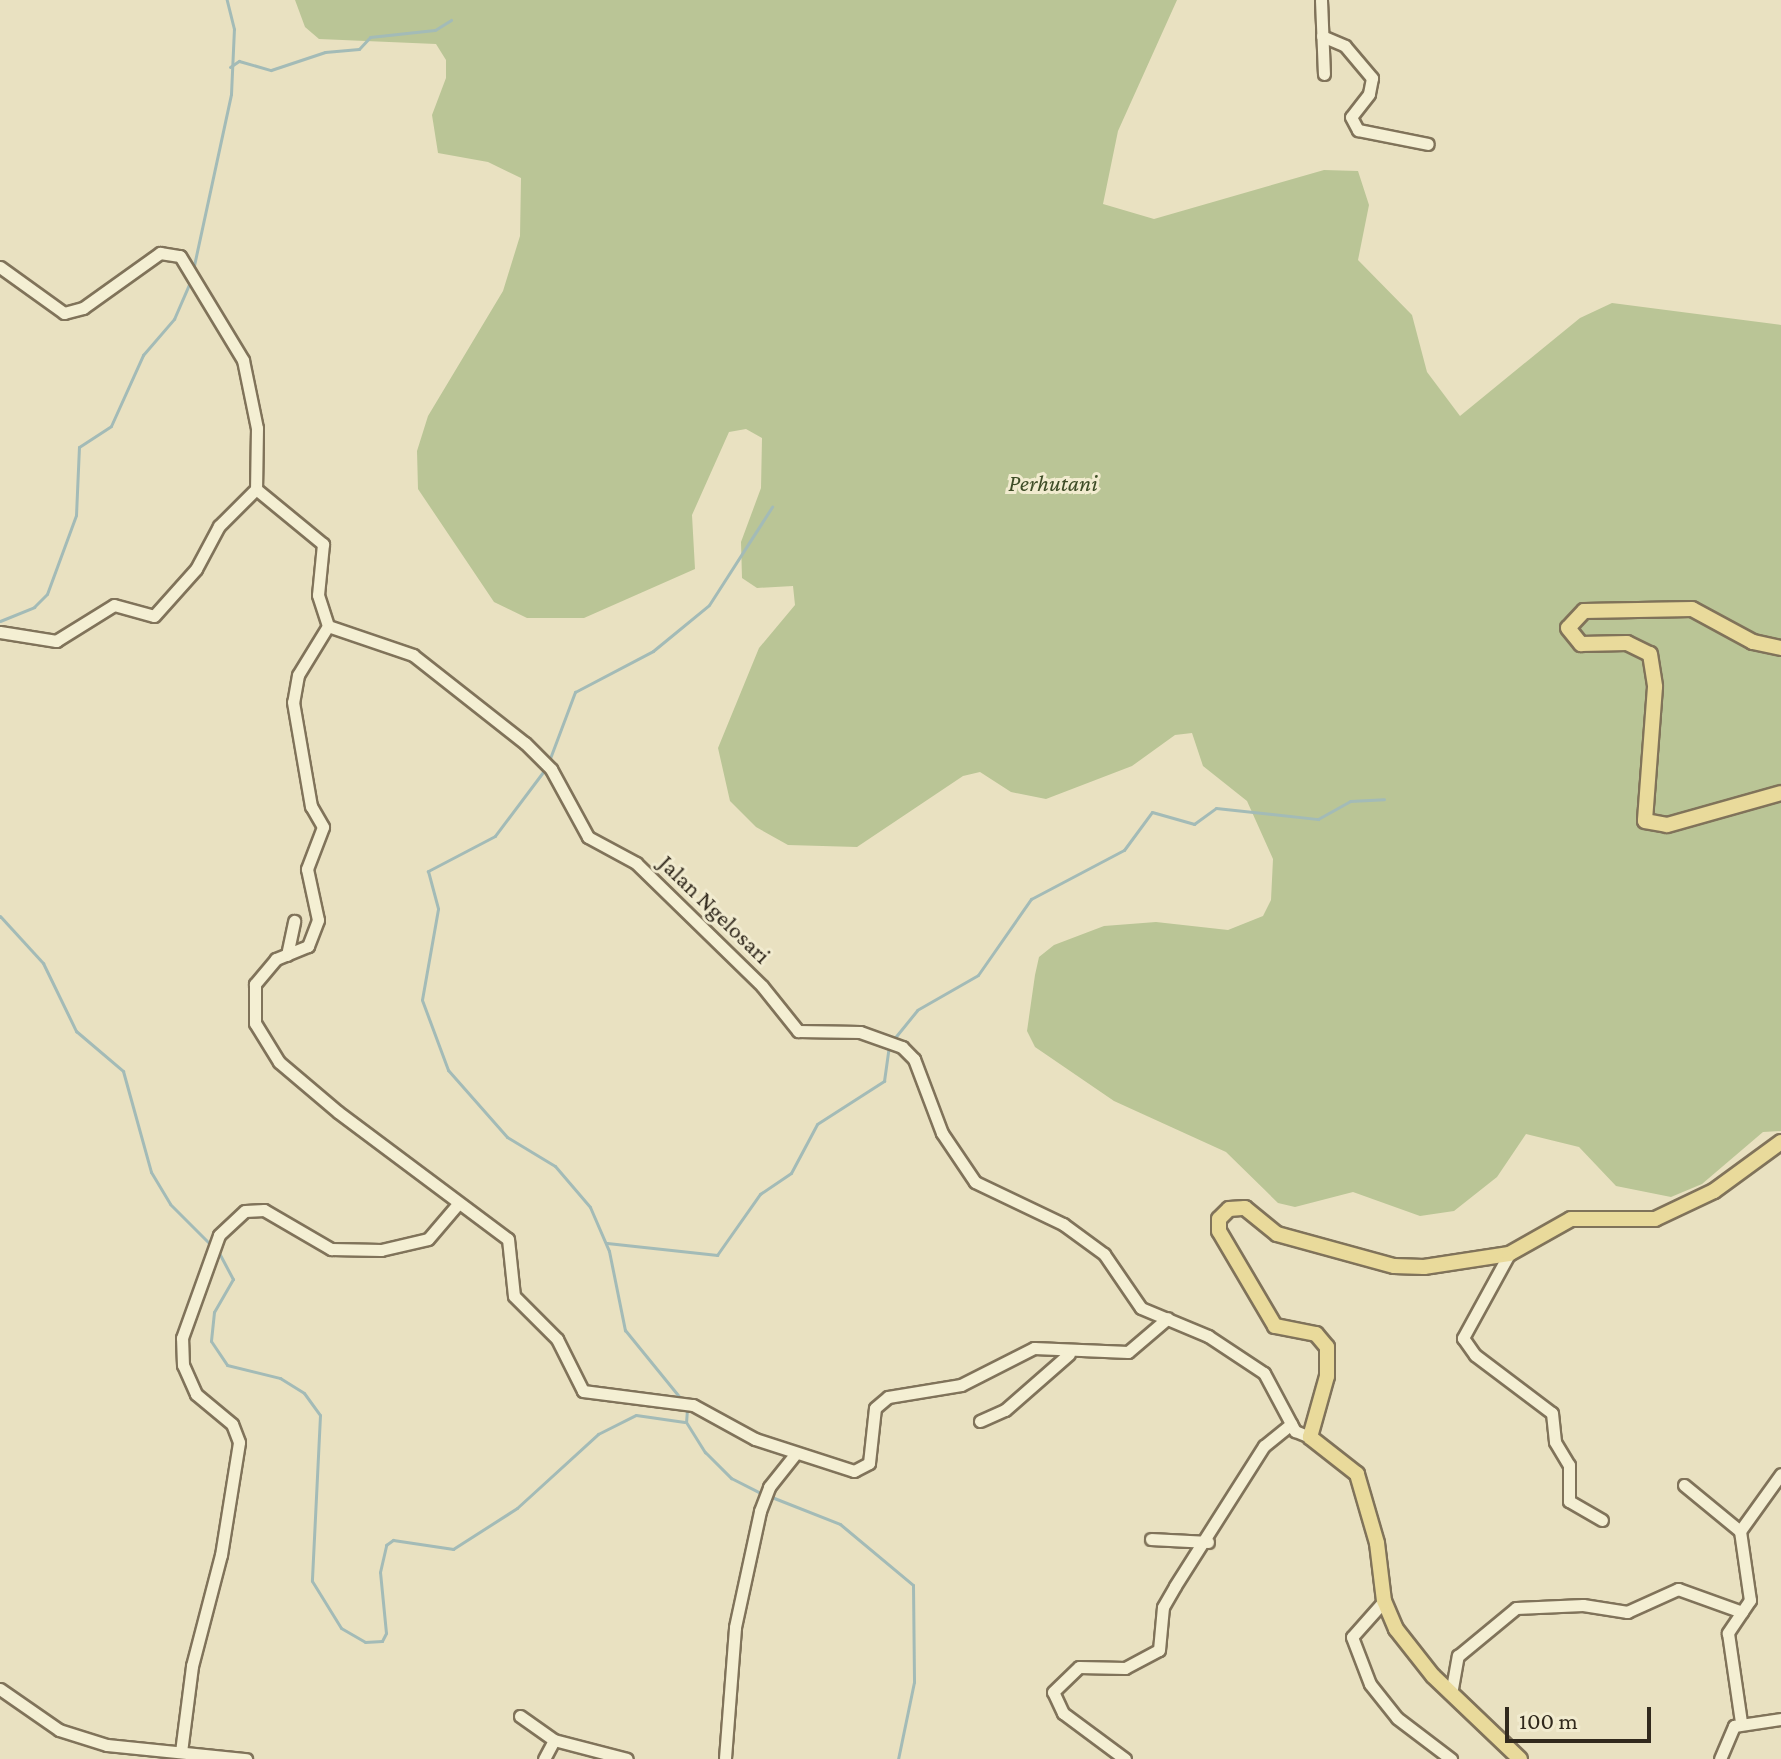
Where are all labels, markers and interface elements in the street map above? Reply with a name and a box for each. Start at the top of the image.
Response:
park label: Perhutani [1008,469,1098,497]
street label: Jalan Ngelosari [653,849,777,969]
scale bar [1509,1691,1655,1741]
text: 100 m [1519,1707,1578,1734]

